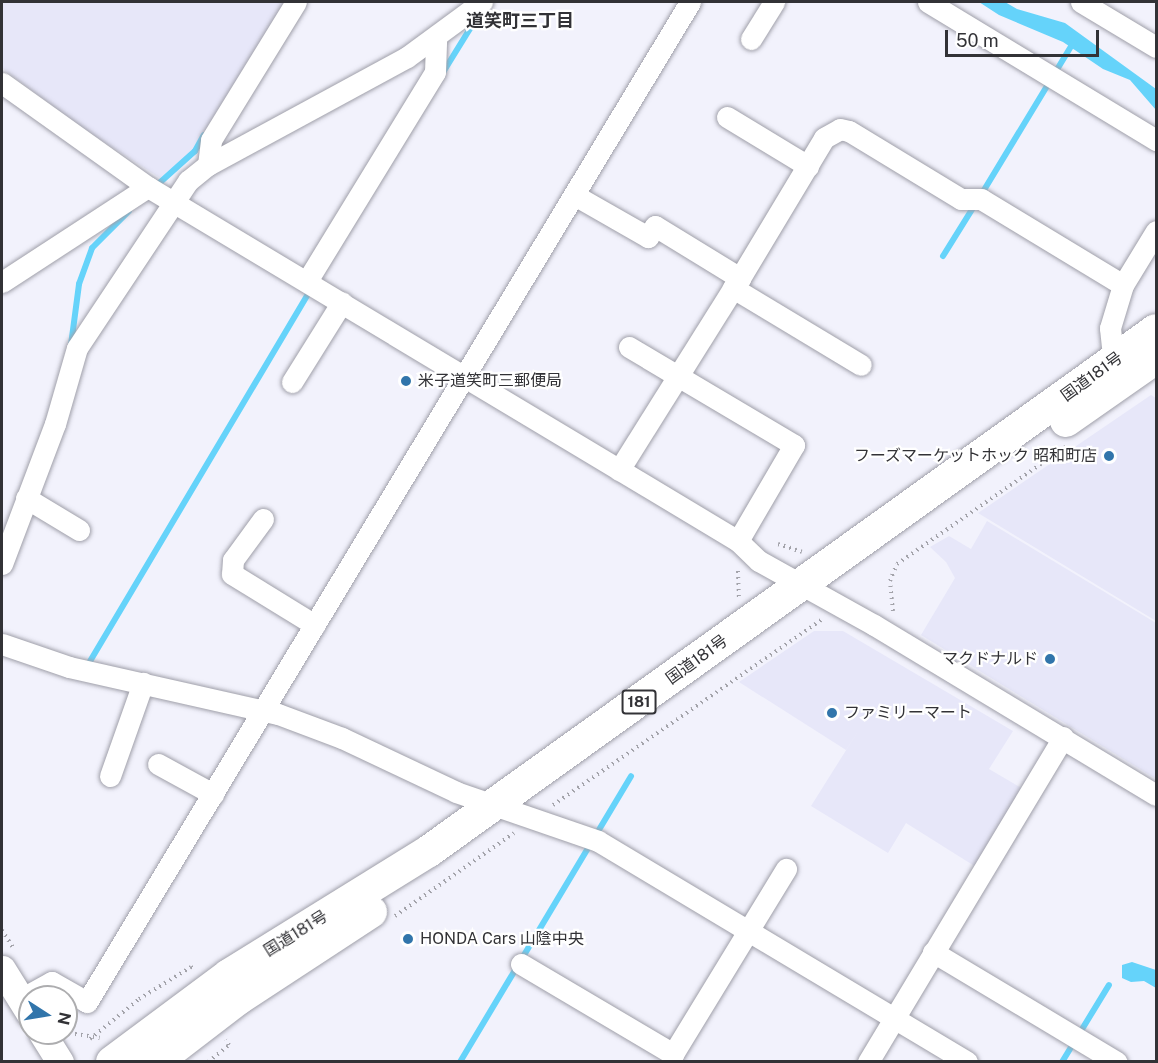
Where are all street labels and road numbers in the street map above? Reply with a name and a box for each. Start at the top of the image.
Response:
street label: 国道181号 [1057,348,1127,406]
street label: 国道181号 [662,631,732,689]
road number: 181 [621,690,657,714]
street label: 国道181号 [261,907,331,961]

